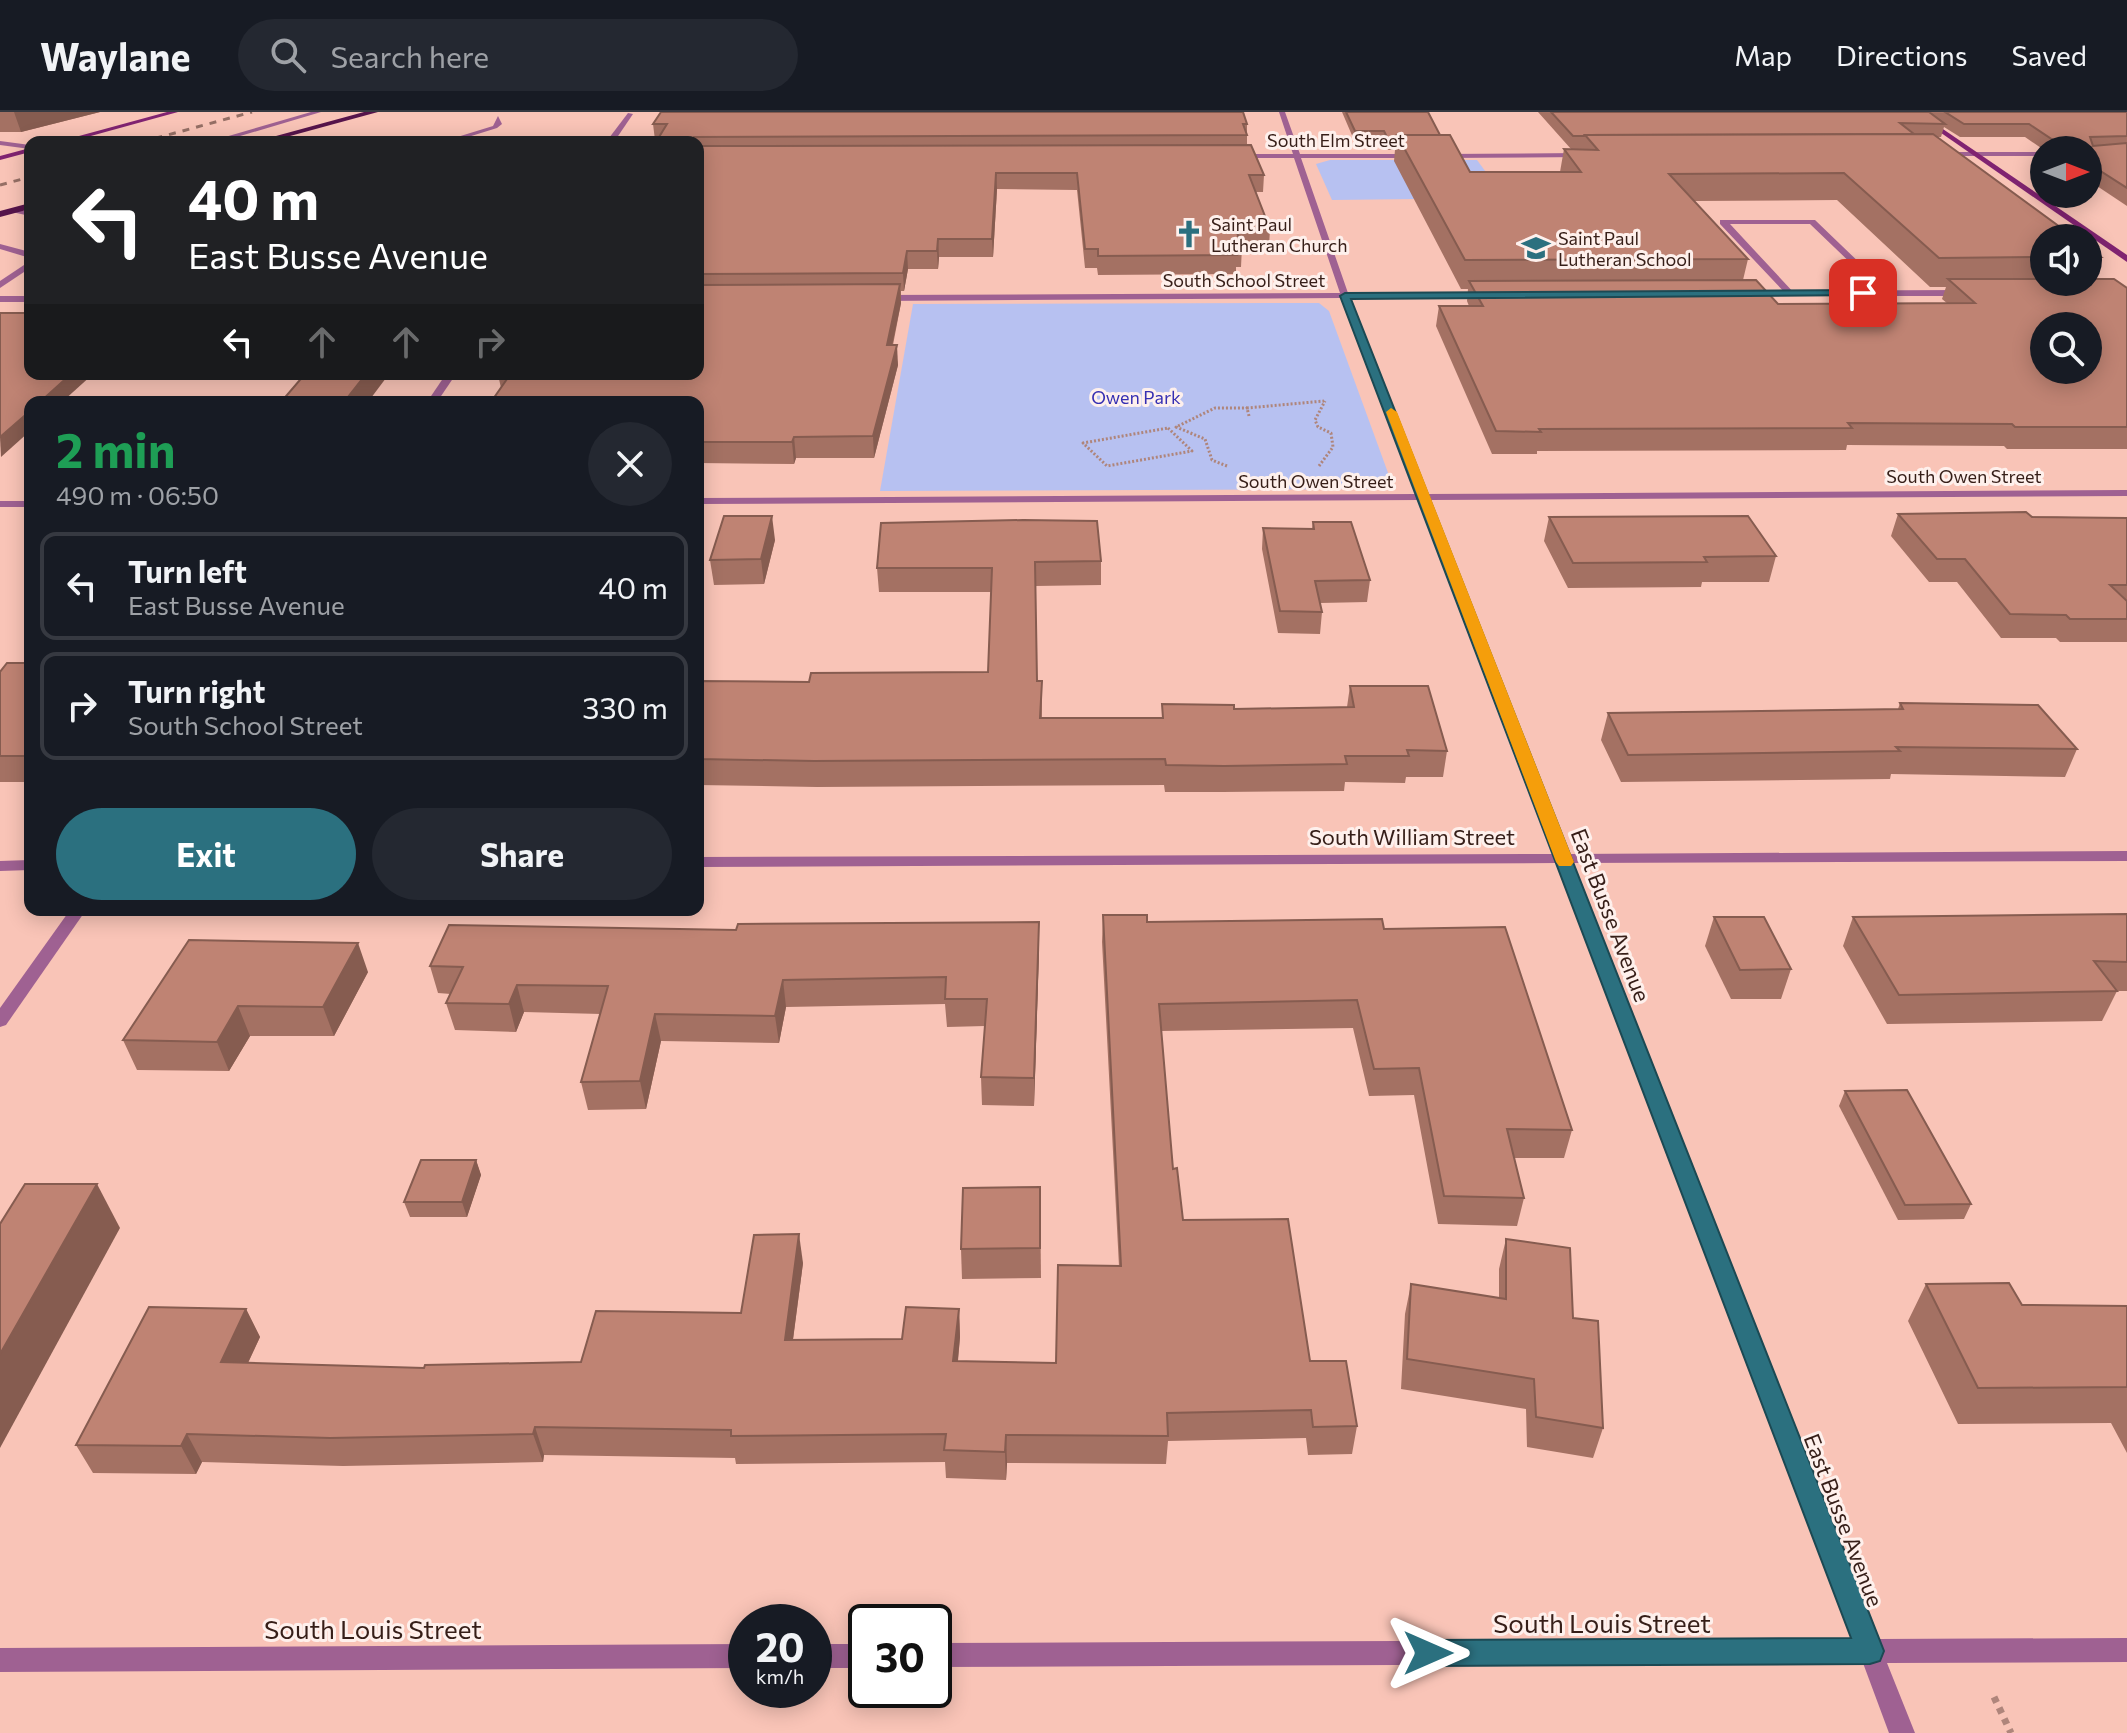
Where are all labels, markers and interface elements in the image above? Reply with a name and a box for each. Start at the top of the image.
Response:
search box [238,19,798,91]
text: Waylane [40,32,190,79]
icon: search [266,33,310,77]
text: Search here [330,37,489,74]
text: Map [1734,38,1792,72]
text: Directions [1836,38,1967,72]
text: Saved [2011,38,2087,72]
street label: South Elm Street [1267,129,1405,151]
north arrow [2030,136,2102,208]
map controls [2030,136,2102,384]
text: 40 m [188,163,319,232]
icon: left [56,168,160,272]
place label: Saint Paul Lutheran Church [1211,213,1348,256]
church icon: Saint Paul Lutheran Church [1174,219,1204,249]
button: sound [2030,224,2102,296]
place label: Saint Paul Lutheran School [1558,227,1692,270]
text: East Busse Avenue [188,232,488,276]
school or university icon: Saint Paul Lutheran School [1521,233,1551,263]
pin [1829,259,1897,327]
street label: South School Street [1163,269,1325,291]
icon: arrive [1841,271,1885,315]
button: search [2030,312,2102,384]
icon: left [216,320,260,364]
icon: ahead [300,320,344,364]
icon: ahead [384,320,428,364]
icon: right [468,320,512,364]
park label: Owen Park [1091,386,1181,408]
text: 2 min [56,419,176,478]
button: close [588,422,672,506]
street label: South Owen Street [1886,465,2042,487]
street label: South Owen Street [1238,470,1394,492]
text: 490 m · 06:50 [56,479,219,510]
text: Turn left [128,552,247,589]
icon: left [60,564,104,608]
text: 40 m [599,568,668,605]
text: East Busse Avenue [128,589,345,620]
text: Turn right [128,672,265,709]
icon: right [60,684,104,728]
text: 330 m [582,688,668,725]
text: South School Street [128,709,363,740]
button: Exit [56,808,356,900]
button: Share [372,808,672,900]
street label: South William Street [1309,823,1515,850]
street label: East Busse Avenue [1566,825,1656,1005]
street label: East Busse Avenue [1799,1430,1889,1610]
speed limit sign: 30 [848,1604,952,1708]
street label: South Louis Street [1493,1607,1711,1638]
position arrow [1386,1611,1470,1695]
street label: South Louis Street [264,1613,482,1644]
text: 20 [755,1621,805,1670]
text: km/h [756,1664,804,1688]

